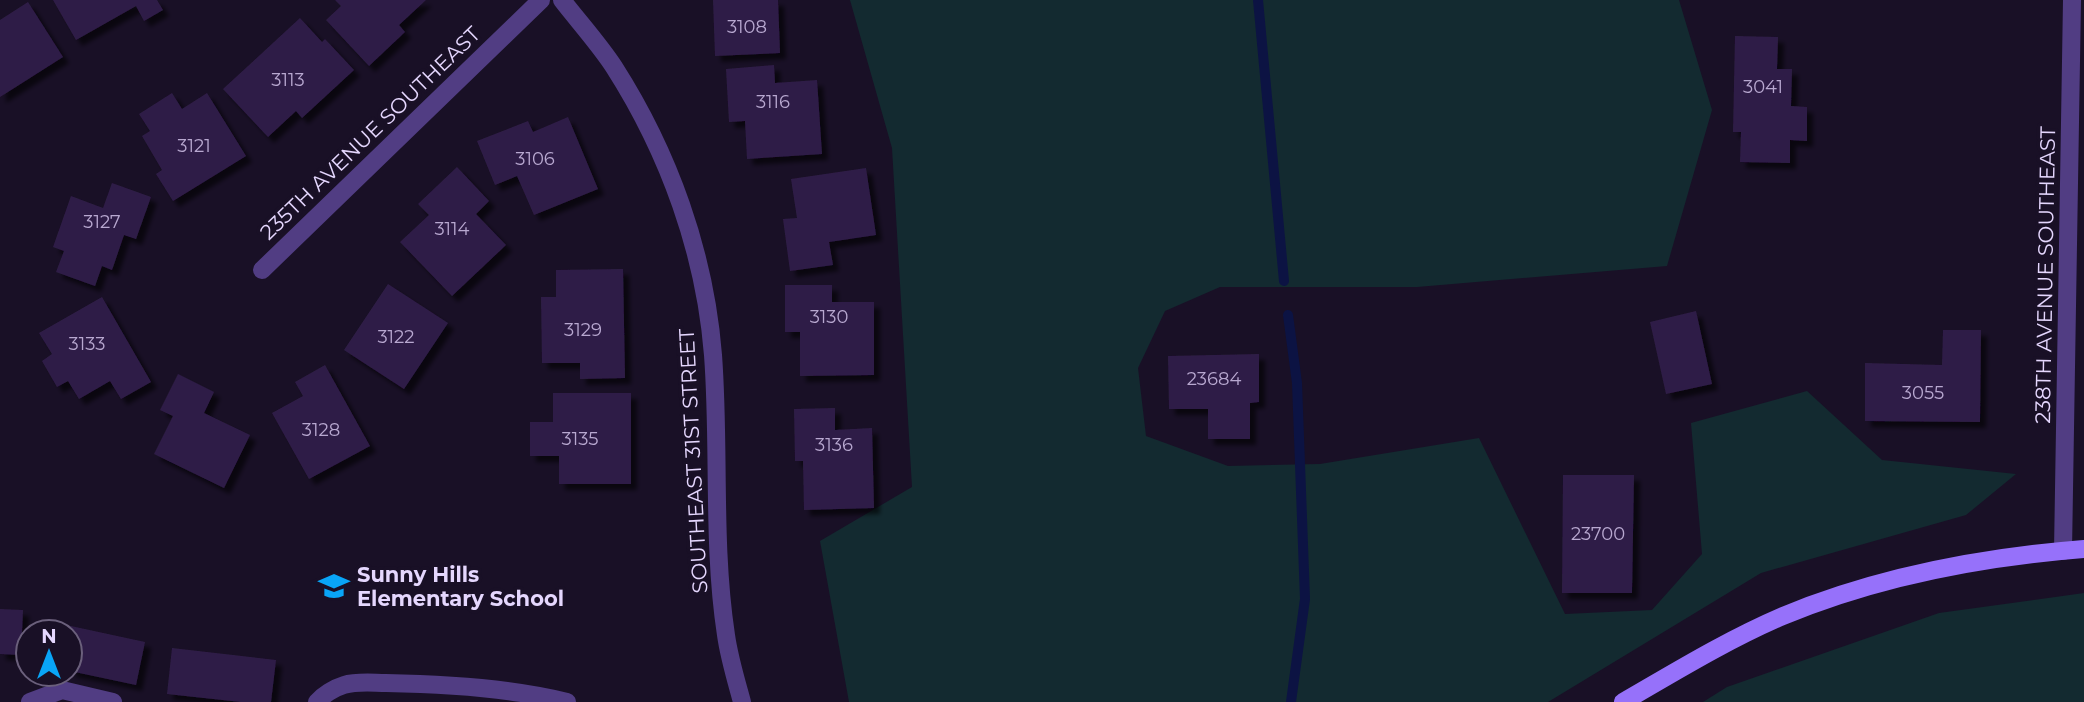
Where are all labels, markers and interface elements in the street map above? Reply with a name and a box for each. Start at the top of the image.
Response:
house number: 3108 [727,16,767,38]
street label: 235TH AVENUE SOUTHEAST [255,21,485,245]
house number: 3113 [271,69,305,91]
house number: 3041 [1743,76,1783,98]
house number: 3116 [756,91,790,113]
street label: 238TH AVENUE SOUTHEAST [2030,126,2060,424]
house number: 3121 [177,135,211,157]
house number: 3106 [515,148,555,170]
house number: 3127 [83,211,121,233]
house number: 3114 [434,218,470,240]
house number: 3130 [810,306,848,328]
house number: 3129 [564,319,602,341]
house number: 3122 [377,326,415,348]
street label: SOUTHEAST 31ST STREET [674,328,712,594]
house number: 3133 [69,333,105,355]
house number: 23684 [1187,368,1241,390]
house number: 3055 [1902,382,1944,404]
house number: 3128 [302,419,340,441]
house number: 3135 [562,428,598,450]
house number: 3136 [815,434,853,456]
house number: 23700 [1571,523,1625,545]
place label: Sunny Hills Elementary School [357,562,564,611]
school or university icon: Sunny Hills Elementary School [317,569,351,603]
north arrow [14,618,84,688]
text: N [41,625,57,648]

